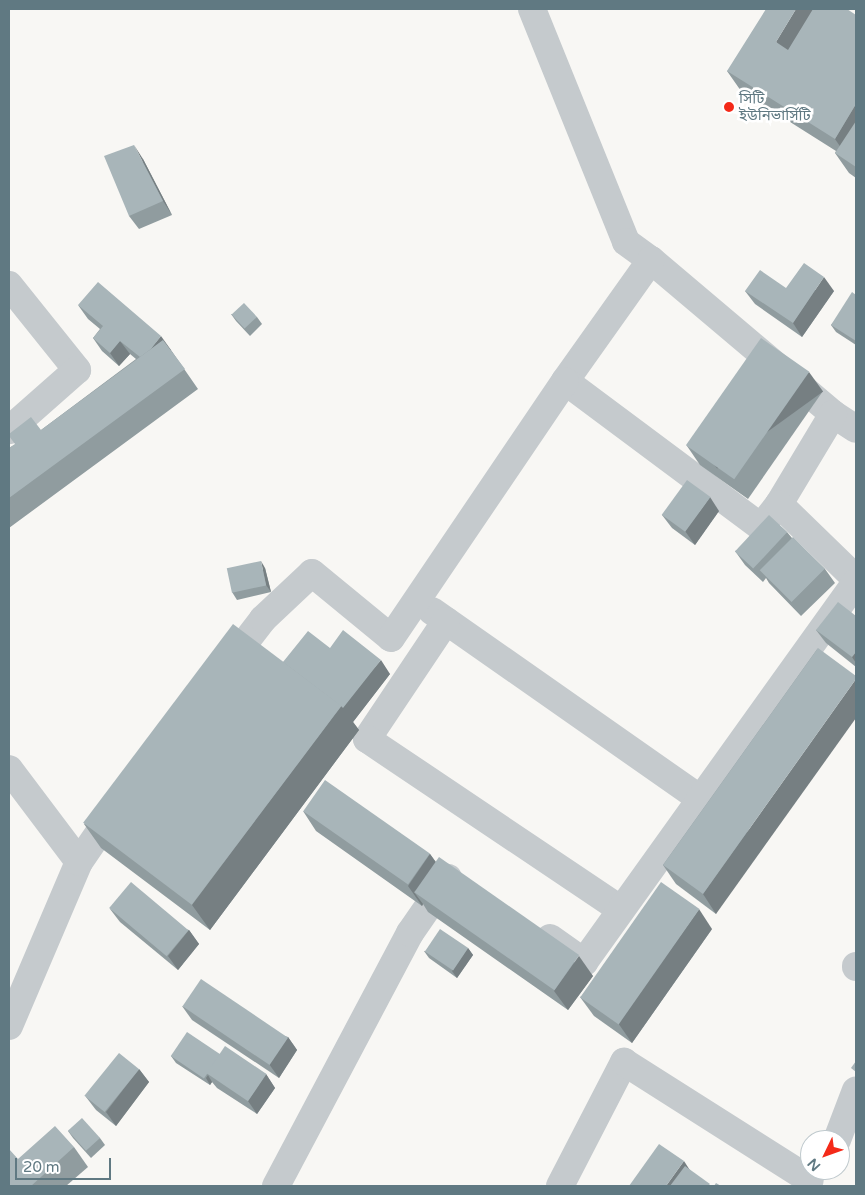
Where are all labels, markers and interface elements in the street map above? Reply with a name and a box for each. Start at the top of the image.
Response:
place label: সিটি ইউনিভার্সিটি [739,89,811,124]
marker: সিটি ইউনিভার্সিটি [723,101,735,113]
north arrow [800,1130,850,1180]
scale bar [18,1148,114,1180]
text: N [804,1155,824,1175]
text: 20 m [23,1158,60,1176]

